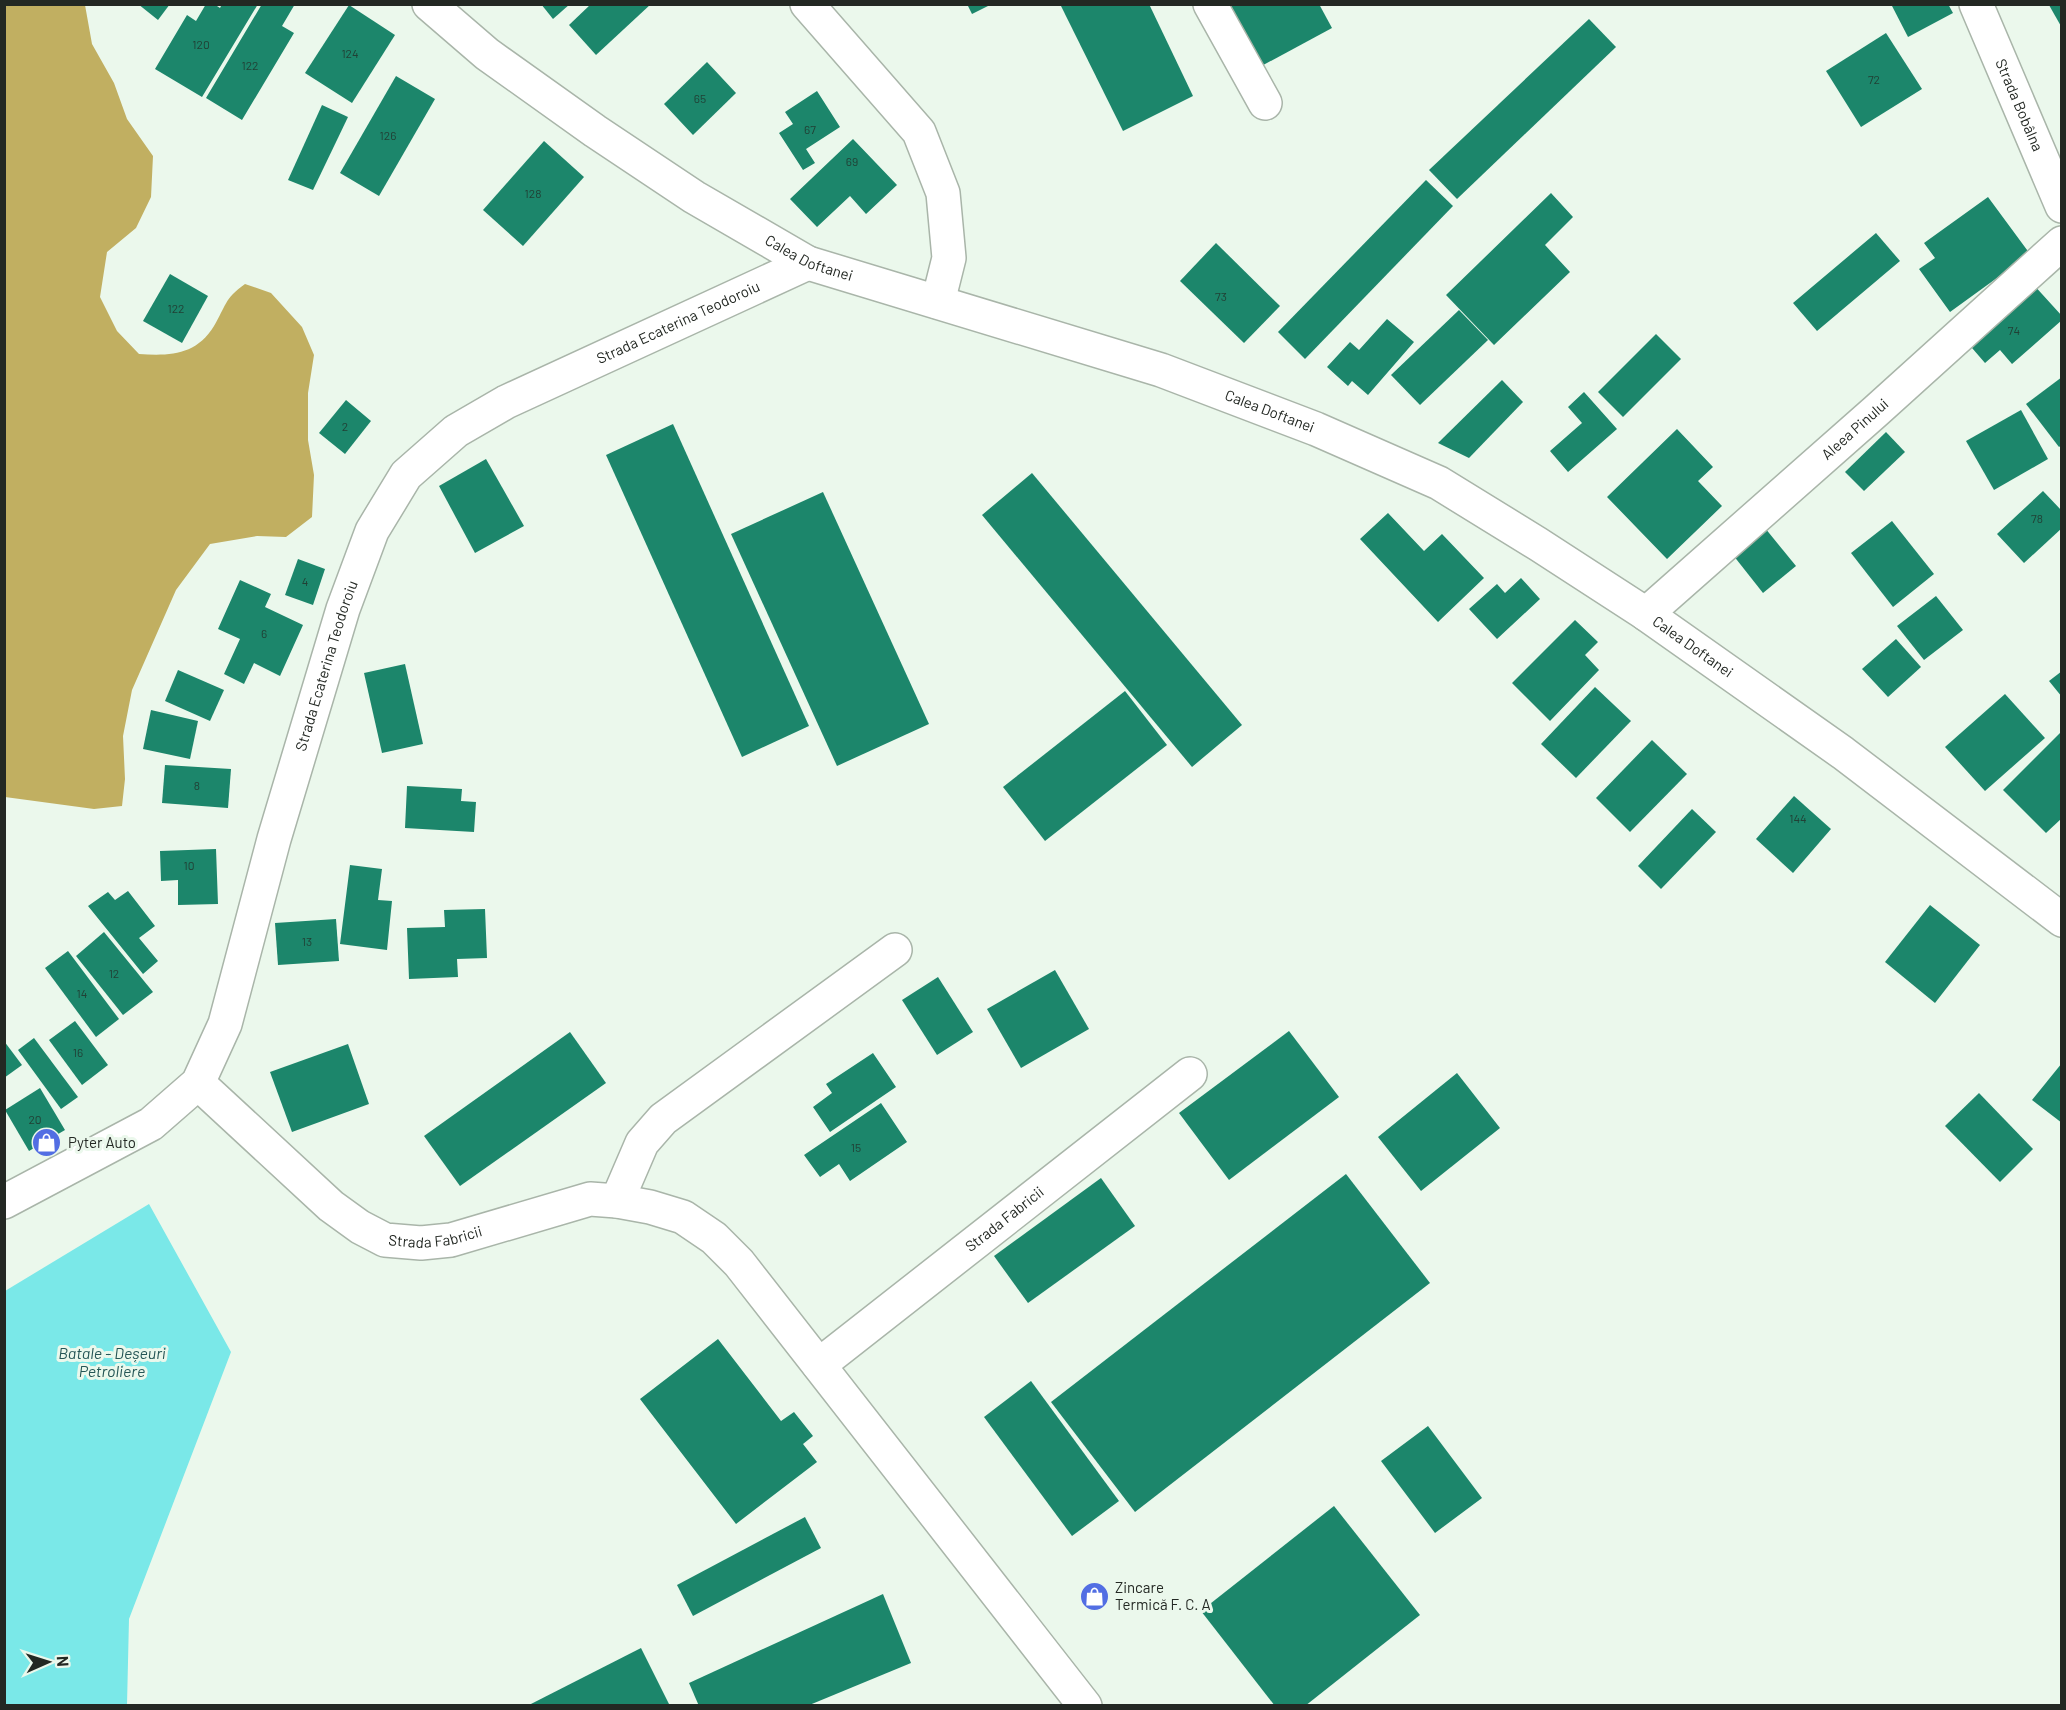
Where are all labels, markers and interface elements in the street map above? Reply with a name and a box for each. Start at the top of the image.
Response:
house number: 120 [192,37,210,51]
house number: 124 [341,46,359,60]
street label: Strada Bobâlna [1992,56,2048,154]
house number: 122 [241,58,259,72]
house number: 72 [1868,72,1880,86]
house number: 65 [694,91,706,105]
house number: 67 [804,122,816,136]
house number: 126 [380,128,396,142]
house number: 69 [846,154,858,168]
house number: 128 [525,186,541,200]
street label: Calea Doftanei [762,230,855,284]
street label: Strada Ecaterina Teodoroiu [593,276,762,367]
house number: 73 [1215,289,1227,303]
house number: 122 [167,301,185,315]
house number: 74 [2008,323,2020,337]
street label: Calea Doftanei [1223,385,1317,436]
street label: Aleea Pinului [1817,394,1892,463]
house number: 2 [342,419,348,433]
house number: 78 [2031,511,2043,525]
house number: 4 [302,574,308,588]
street label: Strada Ecaterina Teodoroiu [291,578,361,753]
street label: Calea Doftanei [1649,612,1737,681]
house number: 6 [261,626,267,640]
house number: 8 [194,778,200,792]
house number: 144 [1789,811,1807,825]
house number: 10 [184,858,194,872]
house number: 13 [302,934,312,948]
house number: 12 [109,966,119,980]
house number: 14 [77,986,87,1000]
house number: 16 [73,1045,83,1059]
house number: 20 [28,1112,42,1126]
shop icon: Pyter Auto [31,1127,63,1159]
place label: Pyter Auto [68,1133,136,1151]
house number: 15 [851,1140,861,1154]
street label: Strada Fabricii [961,1182,1047,1255]
street label: Strada Fabricii [388,1221,484,1251]
water label: Batale - Deșeuri Petroliere [58,1343,166,1380]
place label: Zincare Termică F. C. A [1115,1578,1211,1613]
shop icon: Zincare Termică F. C. A [1078,1581,1110,1613]
north arrow [18,1632,78,1692]
text: N [54,1655,73,1667]

